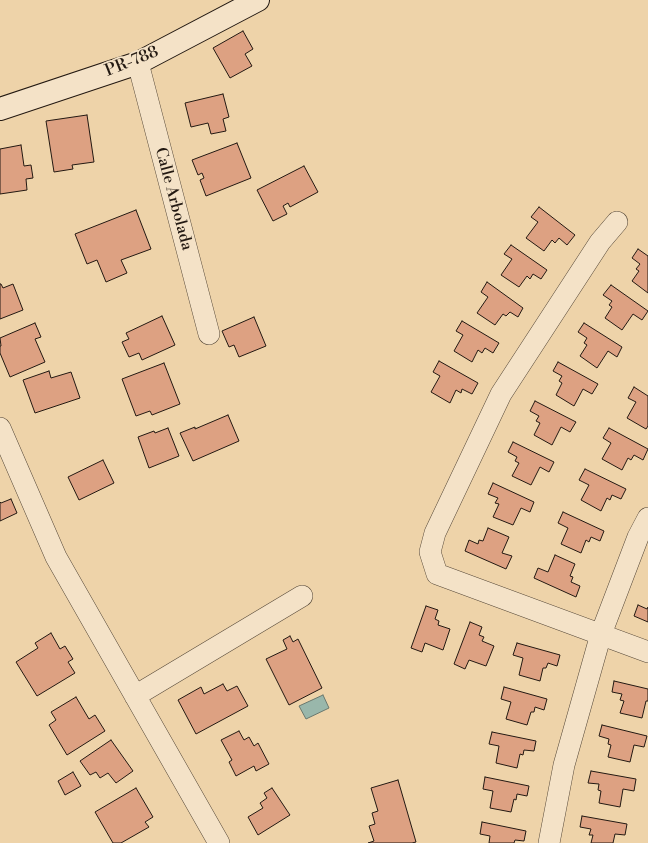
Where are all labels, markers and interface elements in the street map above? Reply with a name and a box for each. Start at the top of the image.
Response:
street label: PR-788 [102,43,162,81]
street label: Calle Arbolada [150,145,196,253]

